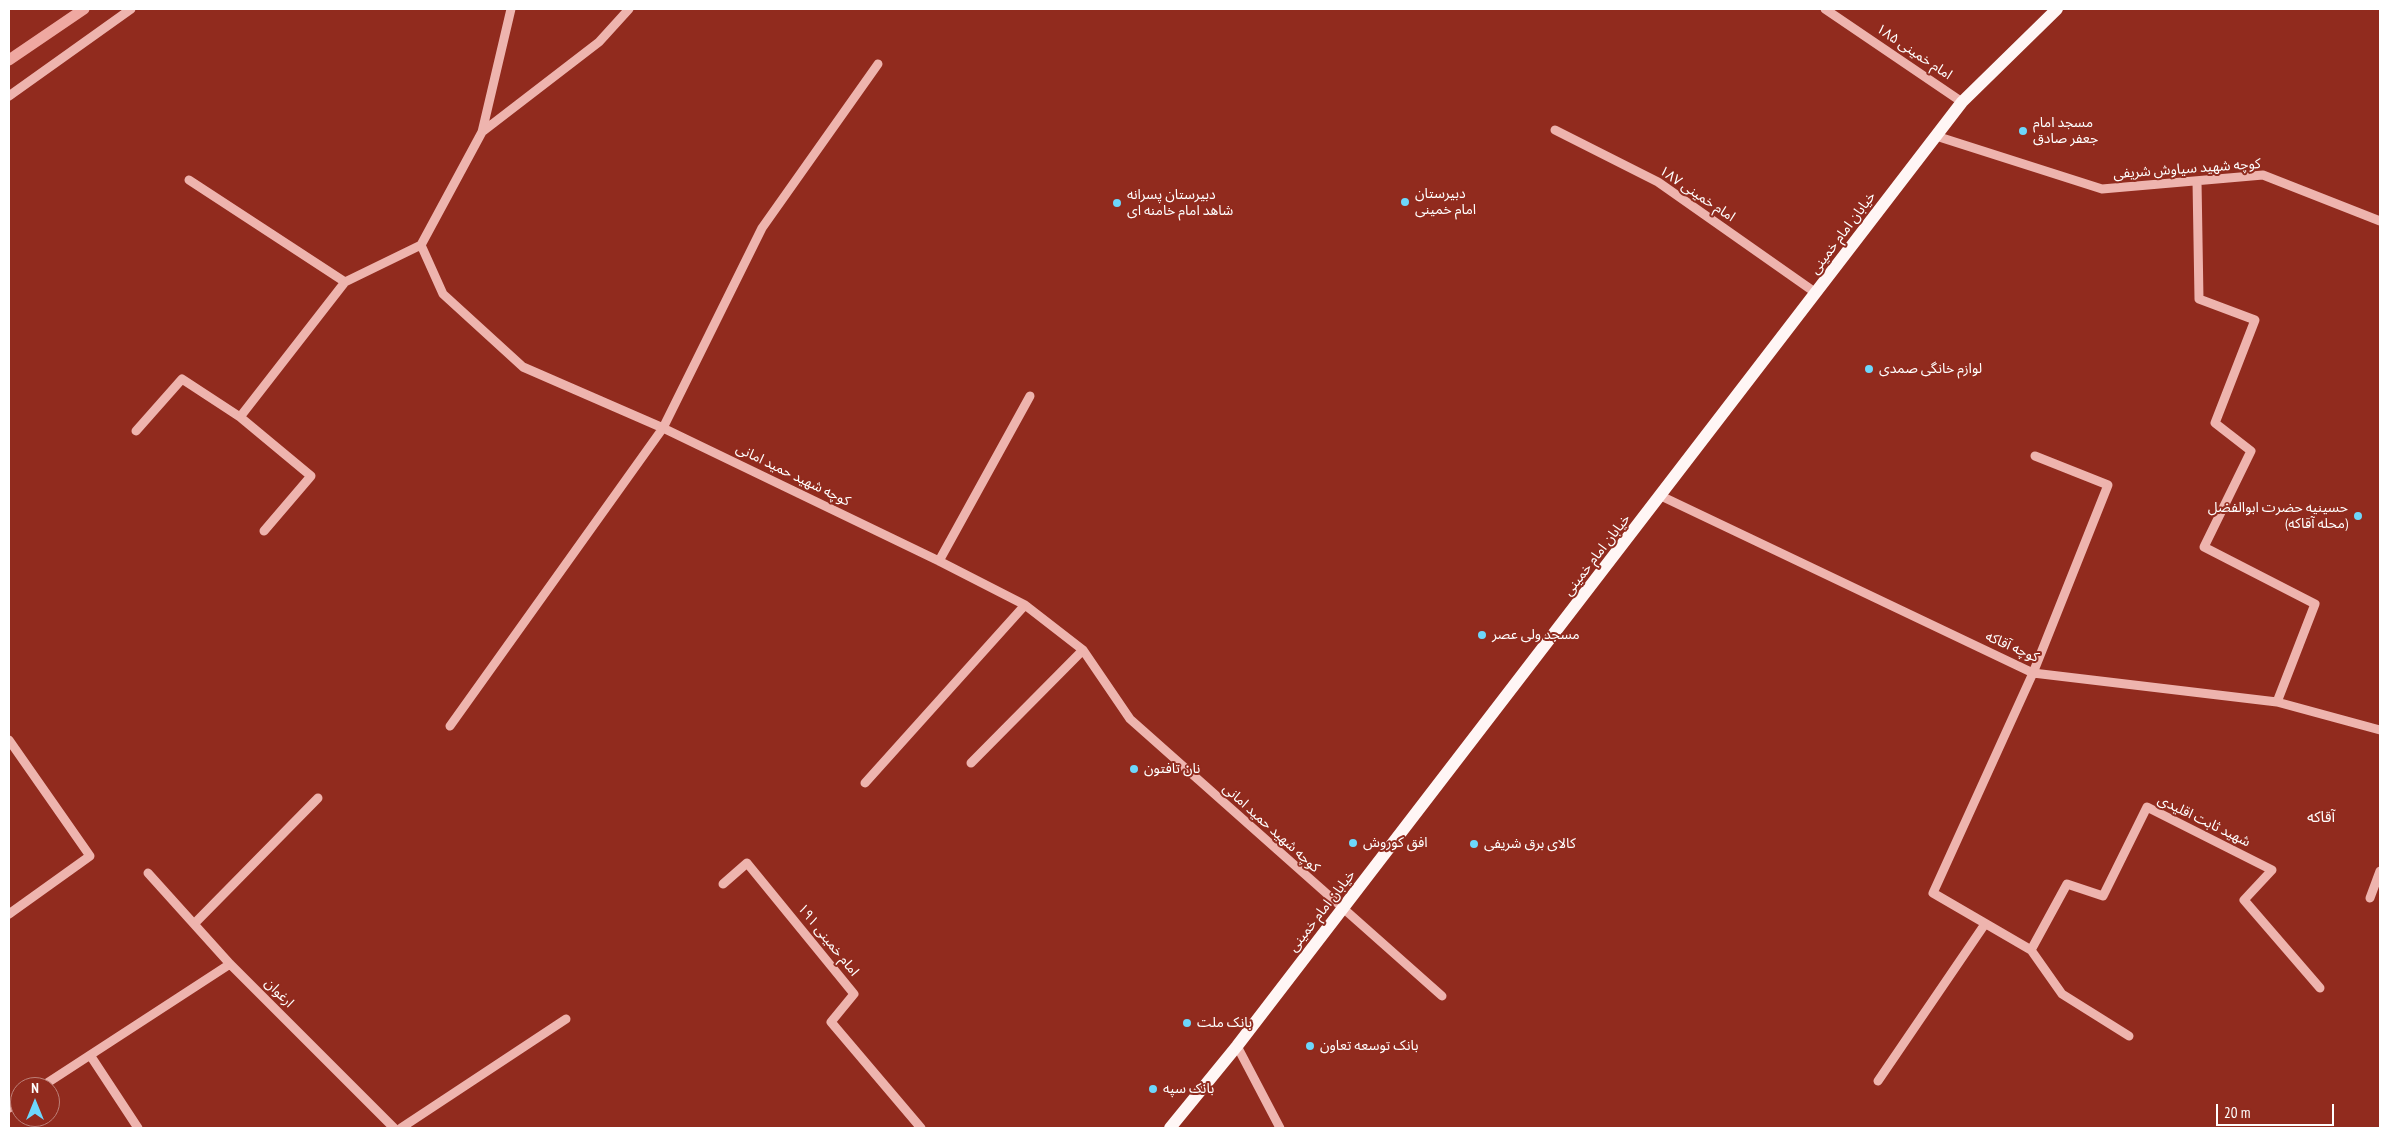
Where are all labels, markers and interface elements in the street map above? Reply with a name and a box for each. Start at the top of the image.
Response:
street label: امام خمینی ۱۸۵ [1873,20,1955,84]
place label: مسجد امام جعفر صادق [2033,115,2098,148]
marker: مسجد امام جعفر صادق [2017,125,2029,137]
street label: کوچه شهید سیاوش شریفی [2113,155,2261,183]
street label: امام خمینی ۱۸۷ [1656,162,1738,226]
place label: دبیرستان امام خمینی [1415,186,1476,218]
place label: دبیرستان پسرانه شاهد امام خامنه ای [1127,187,1233,220]
street label: خیابان امام خمینی [1806,188,1880,278]
marker: دبیرستان امام خمینی [1399,196,1411,208]
marker: دبیرستان پسرانه شاهد امام خامنه ای [1111,197,1123,209]
place label: لوازم خانگی صمدی [1879,361,1982,377]
marker: لوازم خانگی صمدی [1863,363,1875,375]
street label: کوچه شهید حمید امانی [733,440,853,510]
place label: حسینیه حضرت ابوالفضل (محله آقاکه) [2208,500,2348,532]
marker: حسینیه حضرت ابوالفضل (محله آقاکه) [2352,510,2364,522]
street label: خیابان امام خمینی [1560,511,1634,599]
place label: مسجد ولی عصر [1492,627,1580,643]
street label: کوچه آقاکه [1983,628,2041,666]
marker: مسجد ولی عصر [1476,629,1488,641]
place label: نان تافتون [1144,761,1200,777]
marker: نان تافتون [1128,763,1140,775]
street label: کوچه شهید حمید امانی [1219,780,1323,876]
street label: شهید ثابت اقلیدی [2155,791,2253,851]
district label: آقاکه [2307,809,2335,827]
place label: افق کوروش [1363,835,1428,851]
place label: کالای برق شریفی [1484,836,1576,852]
marker: افق کوروش [1347,837,1359,849]
marker: کالای برق شریفی [1468,838,1480,850]
street label: خیابان امام خمینی [1285,867,1359,955]
street label: امام خمینی ۱۹۱ [794,900,862,980]
street label: ارغوان [261,975,297,1011]
place label: بانک ملت [1197,1015,1252,1031]
marker: بانک ملت [1181,1017,1193,1029]
place label: بانک توسعه تعاون [1320,1038,1418,1054]
marker: بانک توسعه تعاون [1304,1040,1316,1052]
north arrow [10,1077,60,1127]
text: N [31,1079,39,1097]
place label: بانک سپه [1163,1081,1214,1097]
marker: بانک سپه [1147,1083,1159,1095]
scale bar [2219,1094,2336,1126]
text: 20 m [2224,1103,2250,1122]

